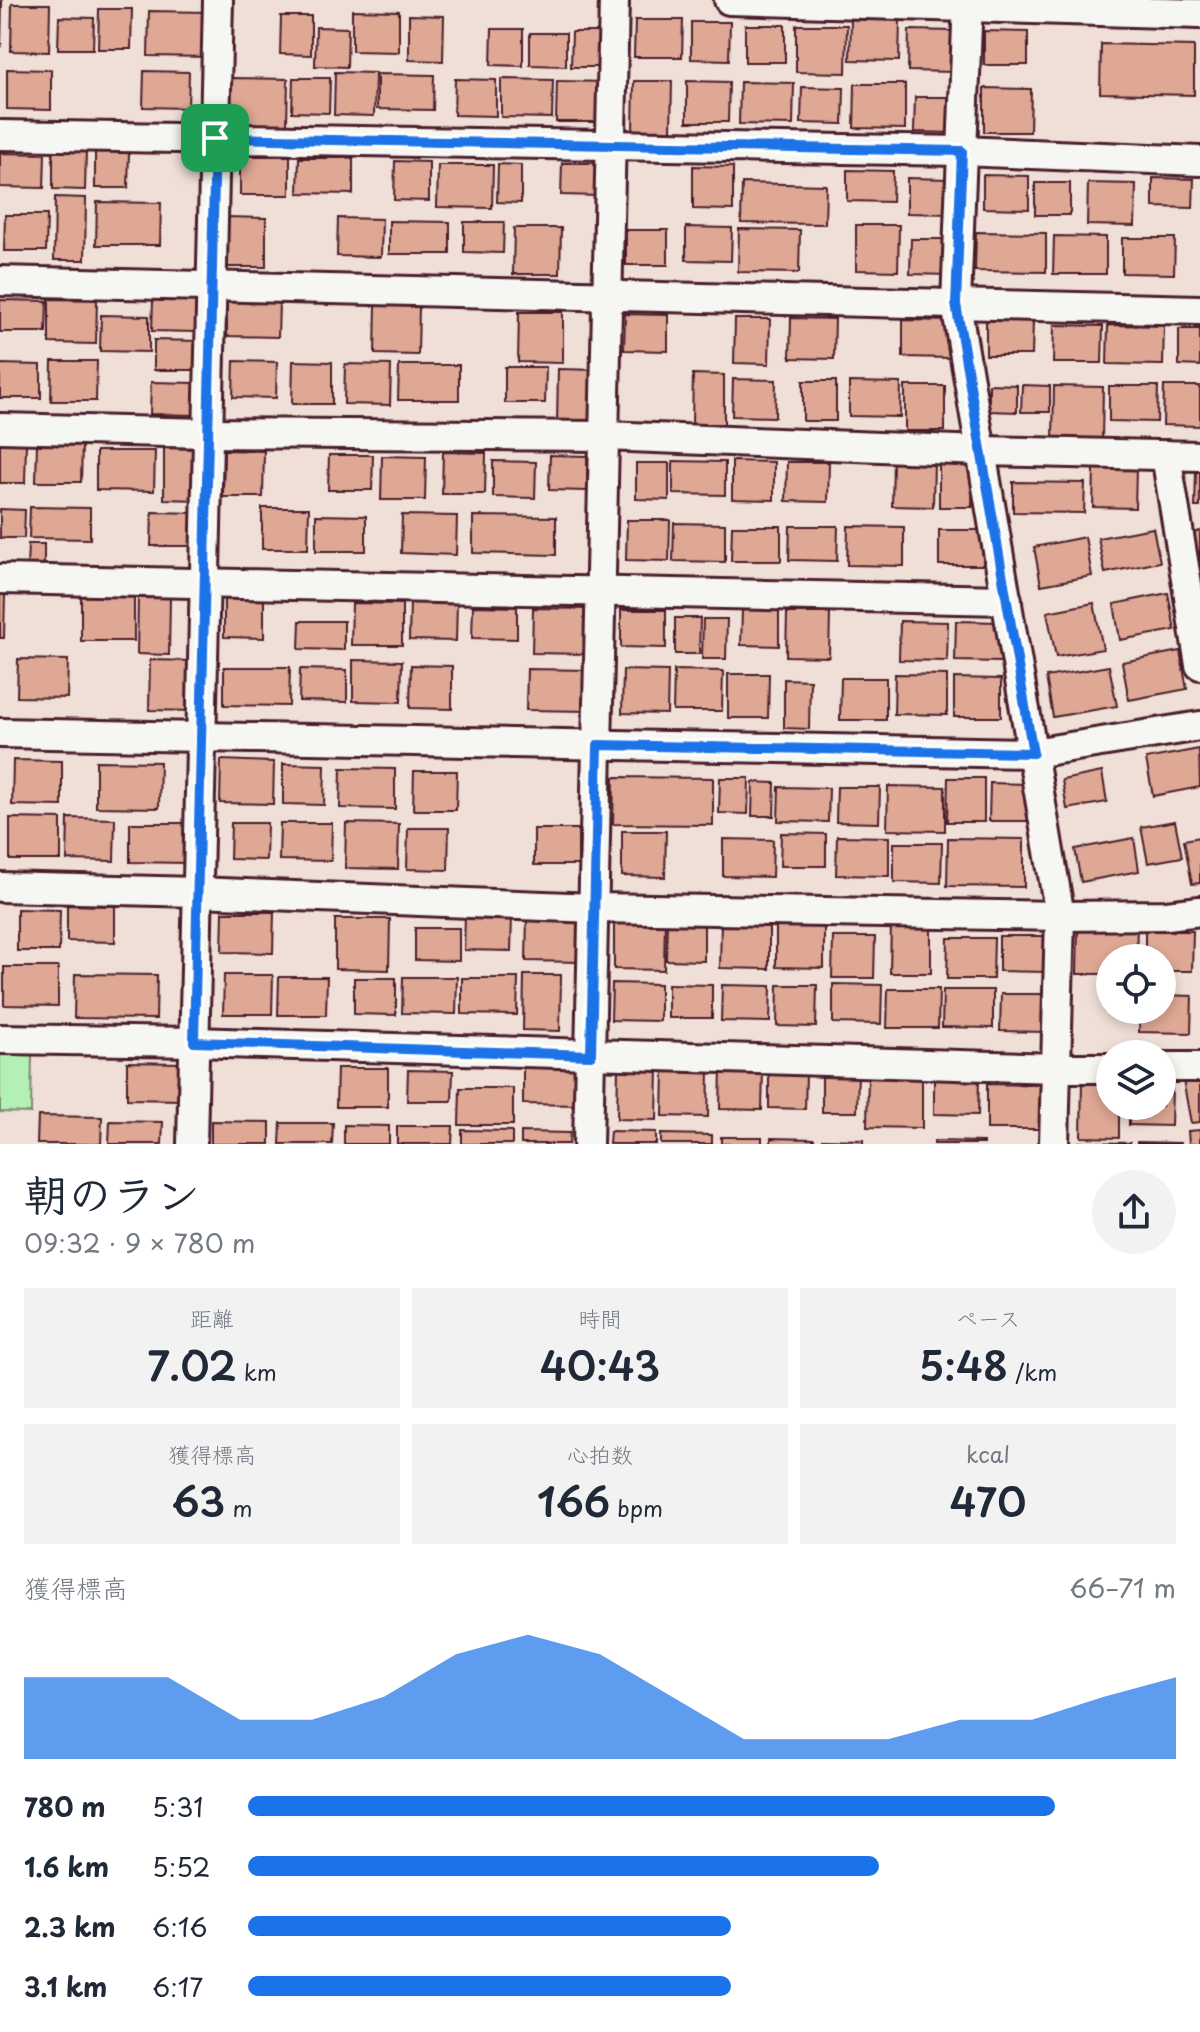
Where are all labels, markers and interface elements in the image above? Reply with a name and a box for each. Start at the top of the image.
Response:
pin [181,104,249,172]
icon: arrive [193,116,237,160]
map controls [1096,944,1176,1120]
button: locate [1096,944,1176,1024]
button: layers [1096,1040,1176,1120]
text: 朝のラン [24,1160,200,1226]
button: share [1092,1170,1176,1254]
text: 09:32 · 9 × 780 m [24,1223,256,1262]
text: 距離 [190,1301,234,1334]
text: 時間 [578,1301,622,1334]
text: ペース [956,1301,1020,1334]
text: 7.02 [147,1334,237,1395]
text: 40:43 [540,1334,660,1395]
text: 5:48 [919,1334,1008,1395]
text: km [237,1355,277,1388]
text: /km [1008,1355,1057,1388]
text: 獲得標高 [168,1437,256,1470]
text: 心拍数 [567,1437,633,1470]
text: kcal [966,1437,1010,1470]
text: 63 [172,1470,225,1531]
text: 166 [537,1470,610,1531]
text: 470 [949,1470,1027,1531]
text: m [225,1491,253,1524]
text: bpm [610,1491,663,1524]
text: 獲得標高 [24,1568,128,1607]
text: 66–71 m [1069,1568,1176,1607]
text: 780 m [24,1787,106,1826]
text: 5:31 [152,1787,203,1826]
text: 1.6 km [24,1847,109,1886]
text: 5:52 [152,1847,210,1886]
text: 2.3 km [24,1907,116,1946]
text: 6:16 [152,1907,208,1946]
text: 3.1 km [24,1967,107,2006]
text: 6:17 [152,1967,203,2006]

